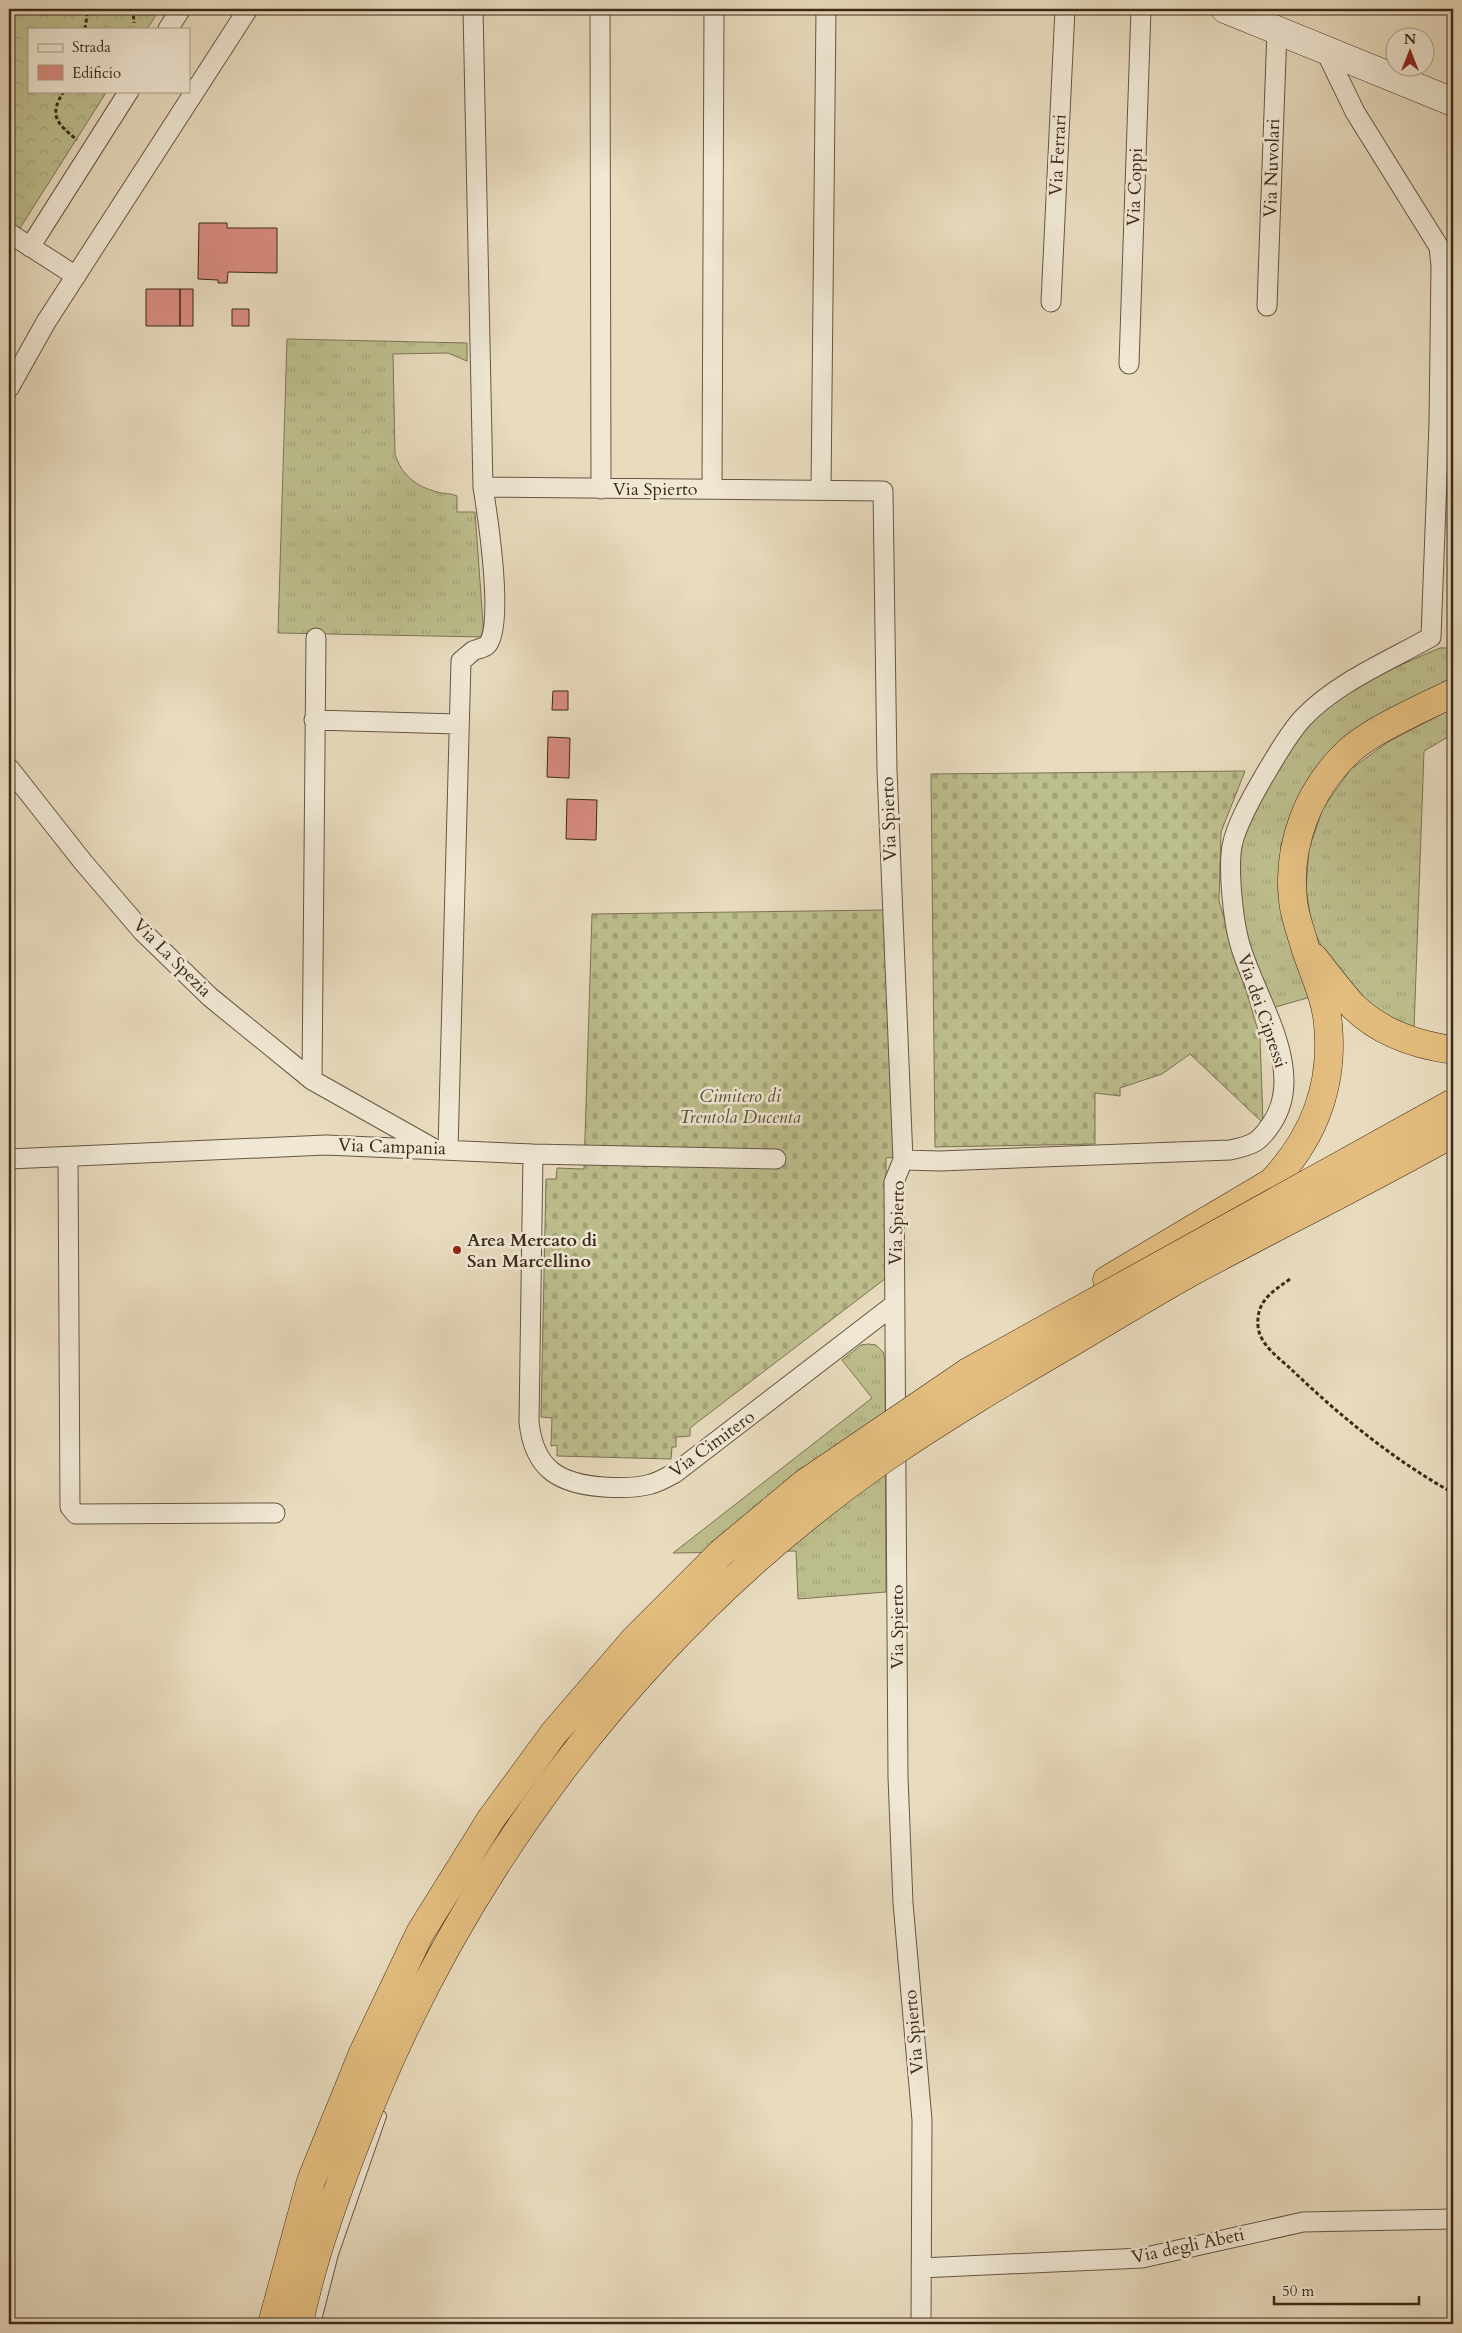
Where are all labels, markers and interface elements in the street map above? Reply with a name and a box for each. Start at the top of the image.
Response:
legend [28,28,190,92]
north arrow [1384,28,1434,78]
text: N [1404,30,1416,49]
text: Strada [72,37,111,57]
text: Edificio [72,63,121,83]
street label: Via Ferrari [1043,113,1073,197]
street label: Via Nuvolari [1258,118,1286,218]
street label: Via Coppi [1121,147,1149,227]
street label: Via Spierto [613,477,698,502]
street label: Via Spierto [875,776,903,862]
street label: Via La Spezia [127,913,217,1003]
street label: Via dei Cipressi [1231,951,1293,1071]
park label: Cimitero di Trentola Ducenta [679,1084,801,1130]
street label: Via Campania [338,1133,447,1161]
street label: Via Spierto [883,1180,911,1266]
place label: Area Mercato di San Marcellino [467,1228,598,1274]
marker: Area Mercato di San Marcellino [451,1244,463,1256]
street label: Via Cimitero [664,1404,760,1484]
street label: Via Spierto [885,1584,910,1669]
street label: Via Spierto [898,1988,930,2075]
street label: Via degli Abeti [1129,2222,1247,2270]
scale bar [1274,2273,1420,2305]
text: 50 m [1282,2281,1314,2301]

